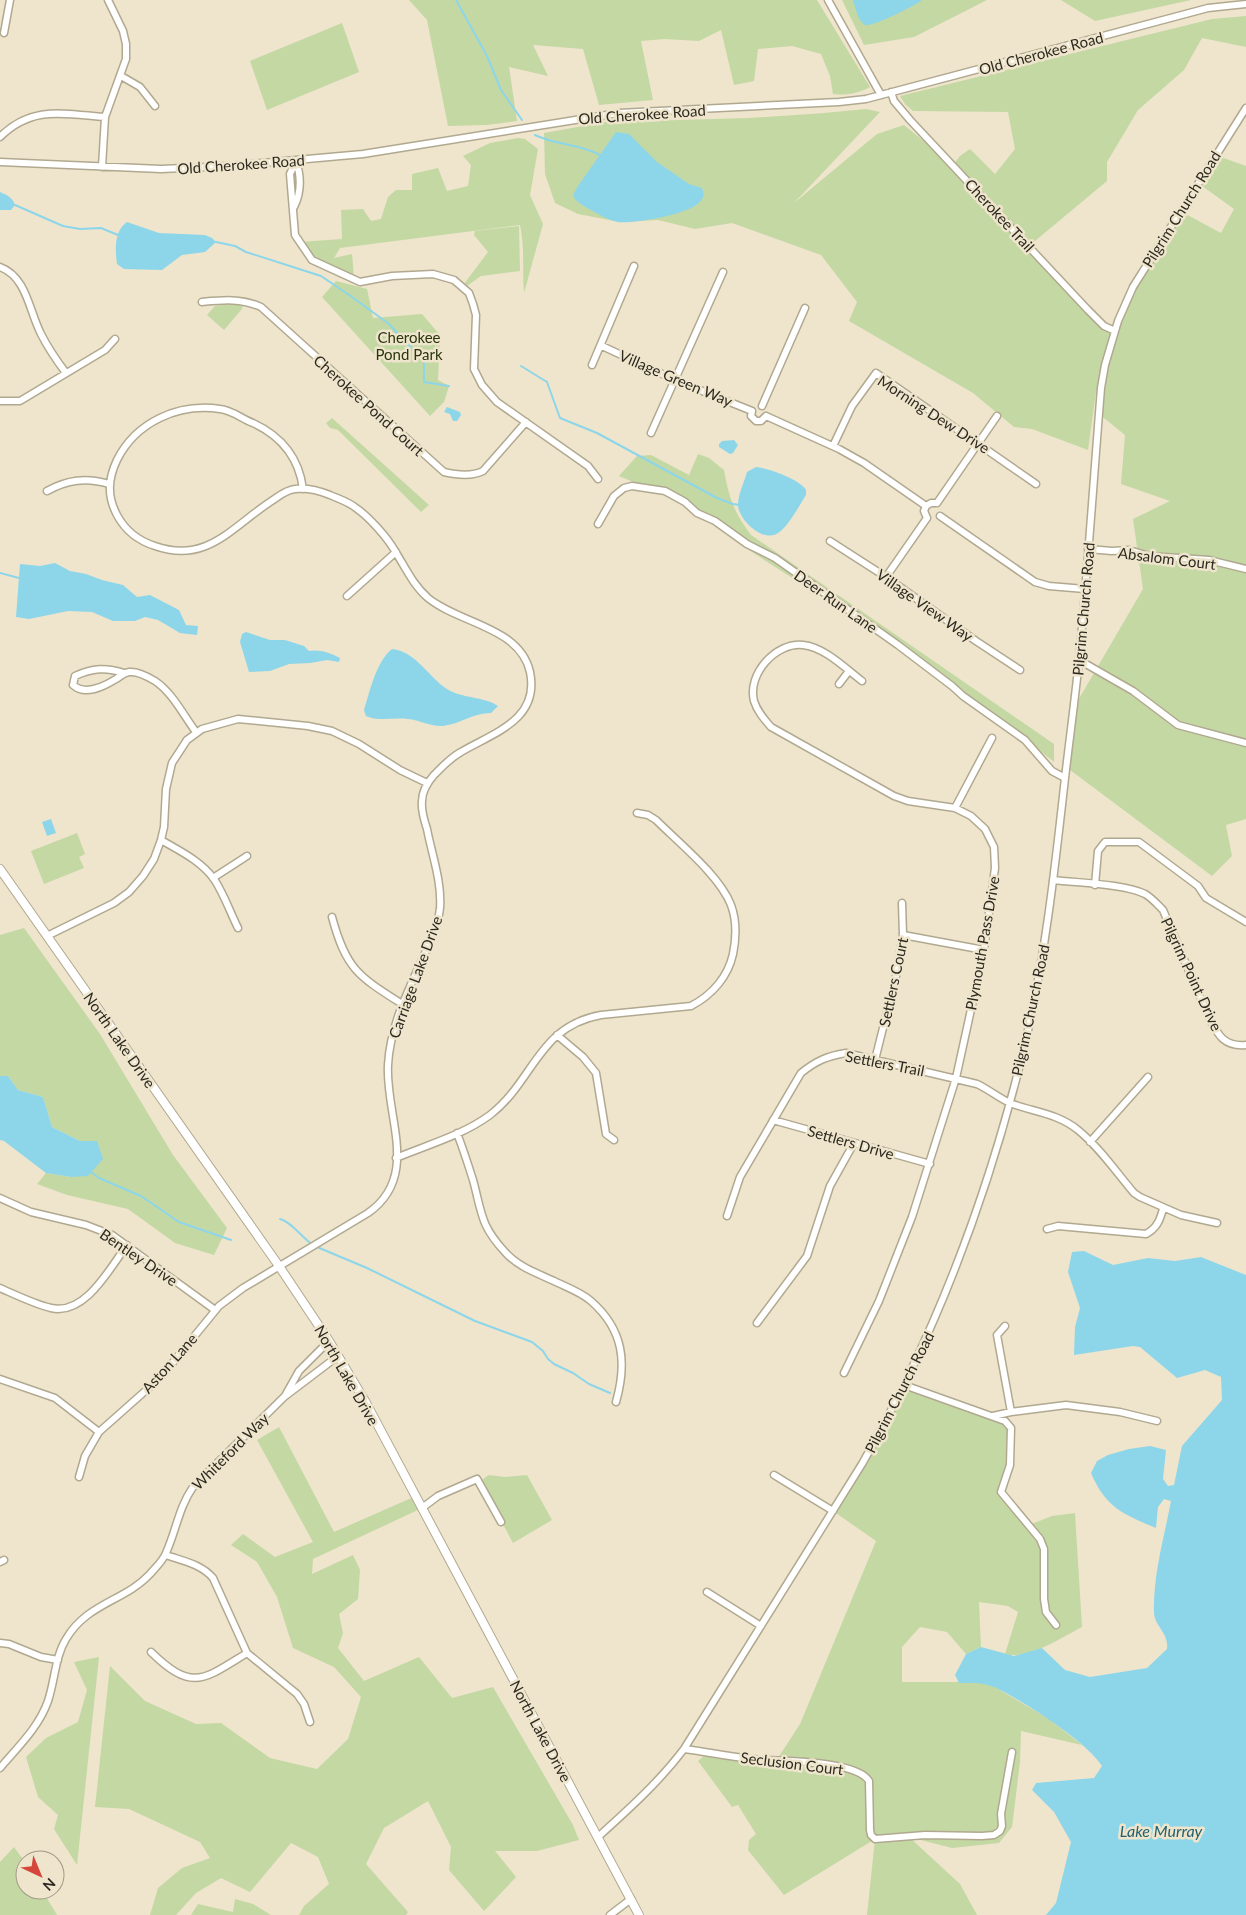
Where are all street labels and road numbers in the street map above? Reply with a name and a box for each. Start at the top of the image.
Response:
street label: Old Cherokee Road [977,28,1105,78]
street label: Old Cherokee Road [578,101,706,127]
street label: Pilgrim Church Road [1138,148,1224,270]
street label: Old Cherokee Road [177,151,305,177]
street label: Cherokee Trail [962,175,1038,255]
street label: Village Green Way [617,346,736,410]
street label: Cherokee Pond Court [310,351,428,460]
street label: Morning Dew Drive [875,371,993,457]
street label: Pilgrim Church Road [1068,542,1098,676]
street label: Absalom Court [1117,543,1217,573]
street label: Village View Way [873,565,977,645]
street label: Deer Run Lane [791,566,881,636]
street label: Plymouth Pass Drive [961,874,1003,1011]
street label: Carriage Lake Drive [385,913,446,1041]
street label: Pilgrim Point Drive [1158,914,1226,1034]
street label: Settlers Court [875,935,911,1028]
street label: Pilgrim Church Road [1007,943,1053,1077]
street label: North Lake Drive [80,989,160,1091]
street label: Settlers Trail [844,1047,926,1079]
street label: Settlers Drive [806,1121,896,1163]
street label: Bentley Drive [97,1225,181,1289]
street label: North Lake Drive [311,1322,383,1428]
street label: Pilgrim Church Road [861,1328,937,1456]
street label: Aston Lane [138,1329,201,1397]
street label: Whiteford Way [188,1409,272,1493]
street label: North Lake Drive [507,1677,575,1785]
street label: Seclusion Court [740,1748,845,1778]

